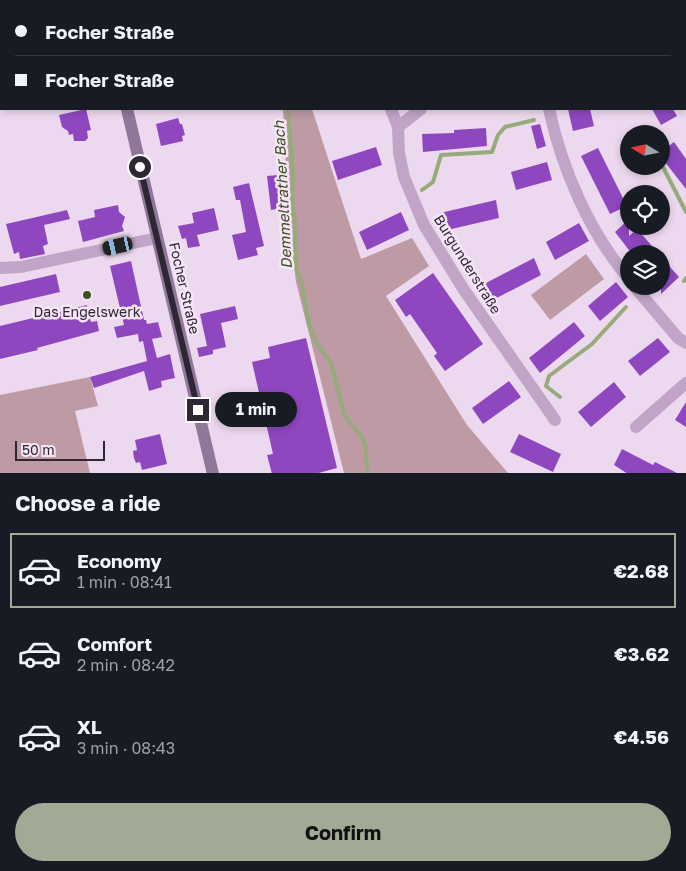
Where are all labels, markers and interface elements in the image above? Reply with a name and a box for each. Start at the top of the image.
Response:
text: Focher Straße [45,20,174,43]
text: Focher Straße [45,68,174,91]
water label: Demmeltrather Bach [269,120,295,270]
north arrow [620,125,670,175]
map controls [620,125,670,295]
route start [129,156,151,178]
button: locate [620,185,670,235]
street label: Burgunderstraße [431,211,505,317]
car [101,235,134,257]
street label: Focher Straße [166,240,204,336]
button: layers [620,245,670,295]
marker: Das Engelswerk [81,289,93,301]
place label: Das Engelswerk [33,303,141,320]
callout: 1 min [216,392,298,428]
route end [187,399,209,421]
text: 1 min [236,399,276,419]
scale bar [15,438,105,462]
text: 50 m [22,441,55,458]
text: Choose a ride [15,489,161,516]
icon: car [17,548,62,593]
text: Economy [77,549,162,572]
text: €2.68 [614,559,669,582]
text: 1 min · 08:41 [77,572,172,592]
icon: car [17,631,62,676]
text: Comfort [77,632,152,655]
text: €3.62 [614,642,669,665]
text: 2 min · 08:42 [77,655,175,675]
icon: car [17,714,62,759]
text: XL [77,715,102,738]
text: €4.56 [614,725,669,748]
text: 3 min · 08:43 [77,738,175,758]
button: Confirm [15,803,671,861]

